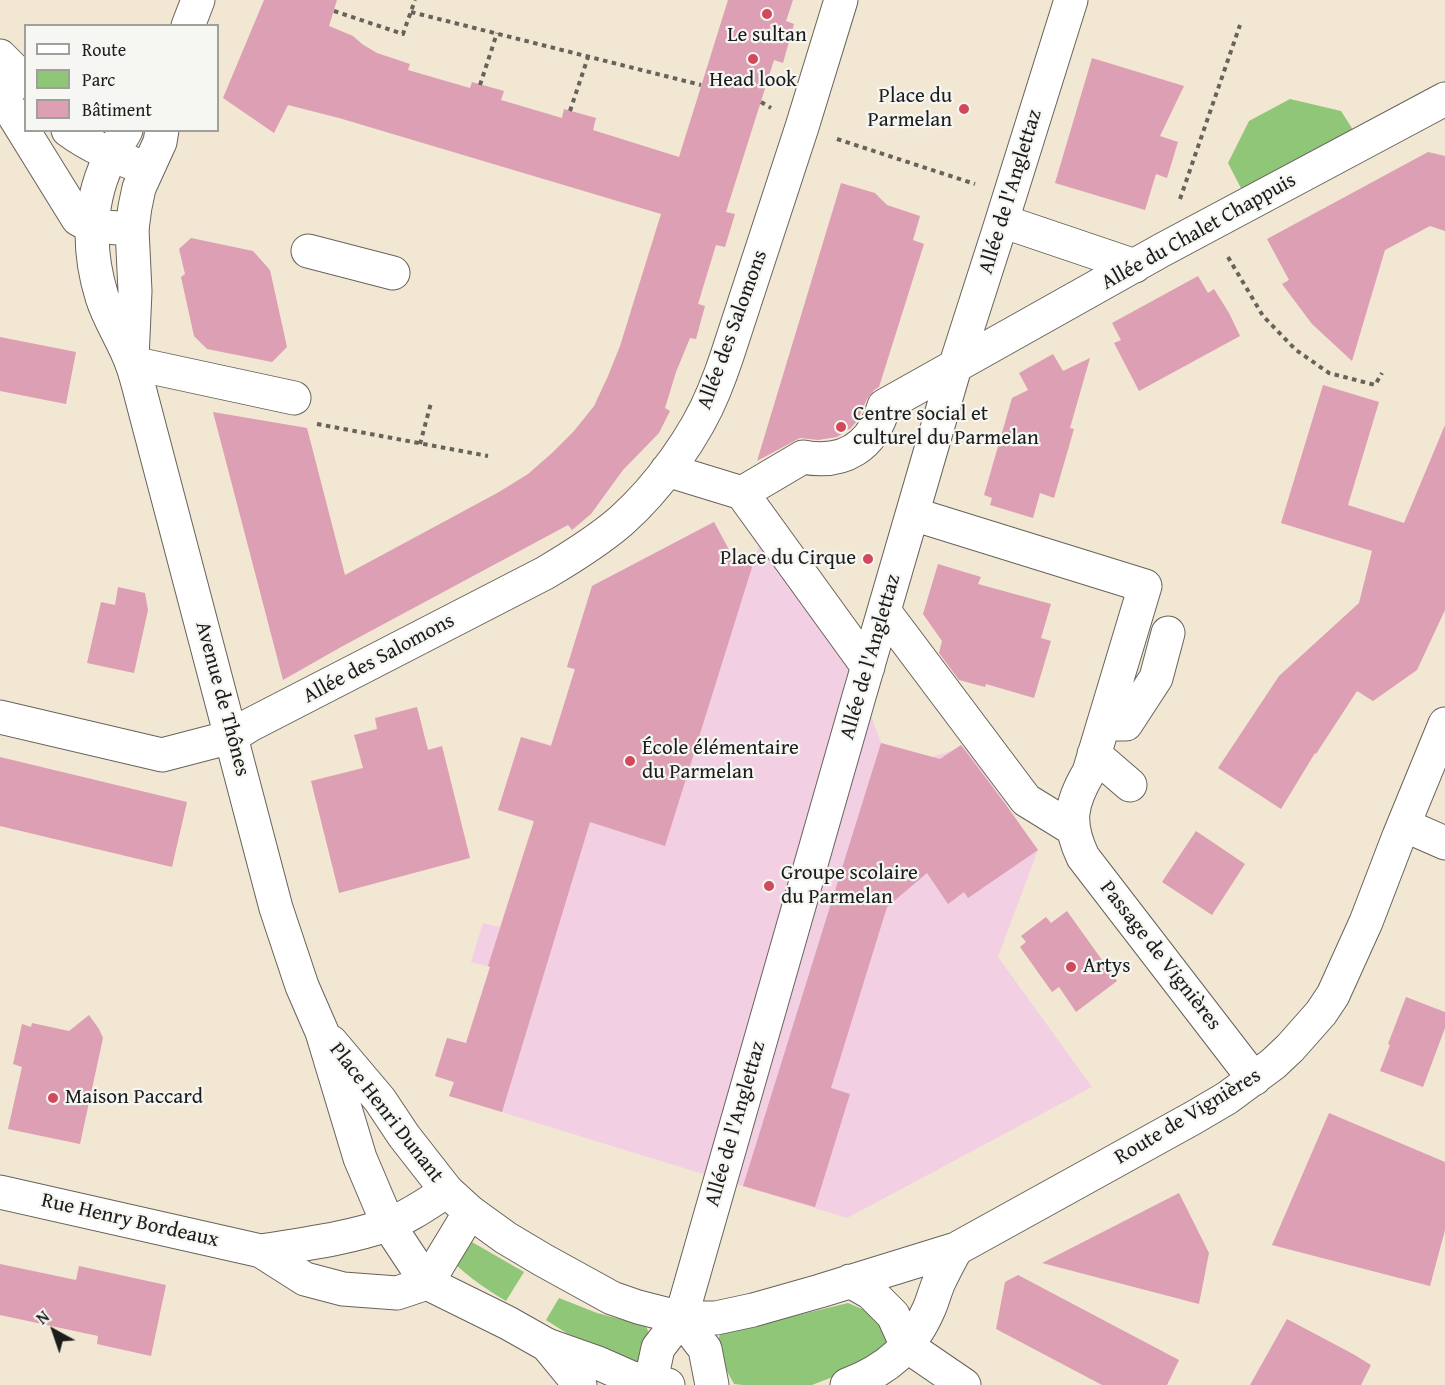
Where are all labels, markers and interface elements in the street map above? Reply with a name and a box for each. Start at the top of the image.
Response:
marker: Le sultan [760,7,774,21]
place label: Le sultan [727,23,807,49]
legend [24,24,219,132]
text: Route [82,36,126,63]
marker: Head look [746,52,760,66]
text: Parc [82,66,115,93]
place label: Head look [709,68,797,94]
place label: Place du Parmelan [868,84,952,134]
text: Bâtiment [82,96,152,123]
marker: Place du Parmelan [957,102,971,116]
street label: Allée de l'Anglettaz [974,107,1048,277]
street label: Allée du Chalet Chappuis [1097,168,1301,296]
street label: Allée des Salomons [692,247,774,413]
place label: Centre social et culturel du Parmelan [853,402,1039,452]
marker: Centre social et culturel du Parmelan [834,420,848,434]
place label: Place du Cirque [720,546,856,572]
marker: Place du Cirque [861,552,875,566]
street label: Allée de l'Anglettaz [835,572,907,742]
street label: Allée des Salomons [299,609,459,709]
street label: Avenue de Thônes [189,619,255,779]
place label: École élémentaire du Parmelan [642,736,799,786]
marker: École élémentaire du Parmelan [623,754,637,768]
place label: Groupe scolaire du Parmelan [781,861,918,911]
street label: Passage de Vignières [1094,876,1226,1036]
marker: Groupe scolaire du Parmelan [762,879,776,893]
place label: Artys [1083,954,1131,980]
marker: Artys [1064,960,1078,974]
street label: Place Henri Dunant [324,1038,448,1188]
street label: Allée de l'Anglettaz [700,1039,772,1209]
street label: Route de Vignières [1110,1063,1266,1171]
place label: Maison Paccard [65,1085,203,1111]
marker: Maison Paccard [46,1091,60,1105]
street label: Rue Henry Bordeaux [39,1188,221,1254]
north arrow [24,1301,84,1361]
text: N [31,1305,54,1330]

